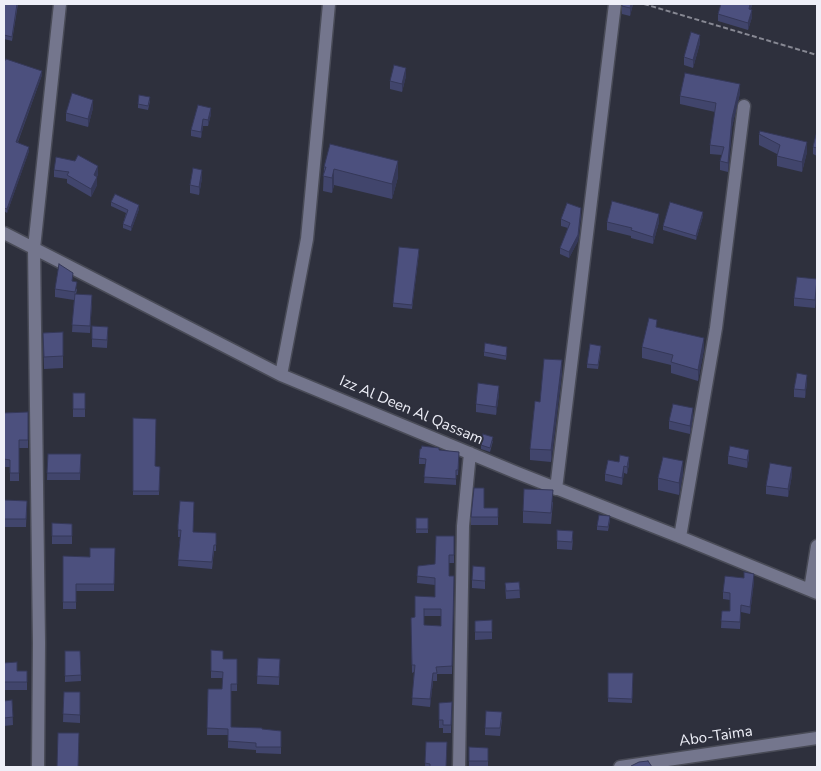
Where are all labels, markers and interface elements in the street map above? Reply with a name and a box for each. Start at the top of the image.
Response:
street label: Izz Al Deen Al Qassam [337,373,485,449]
street label: Abo-Taima [678,723,754,751]

